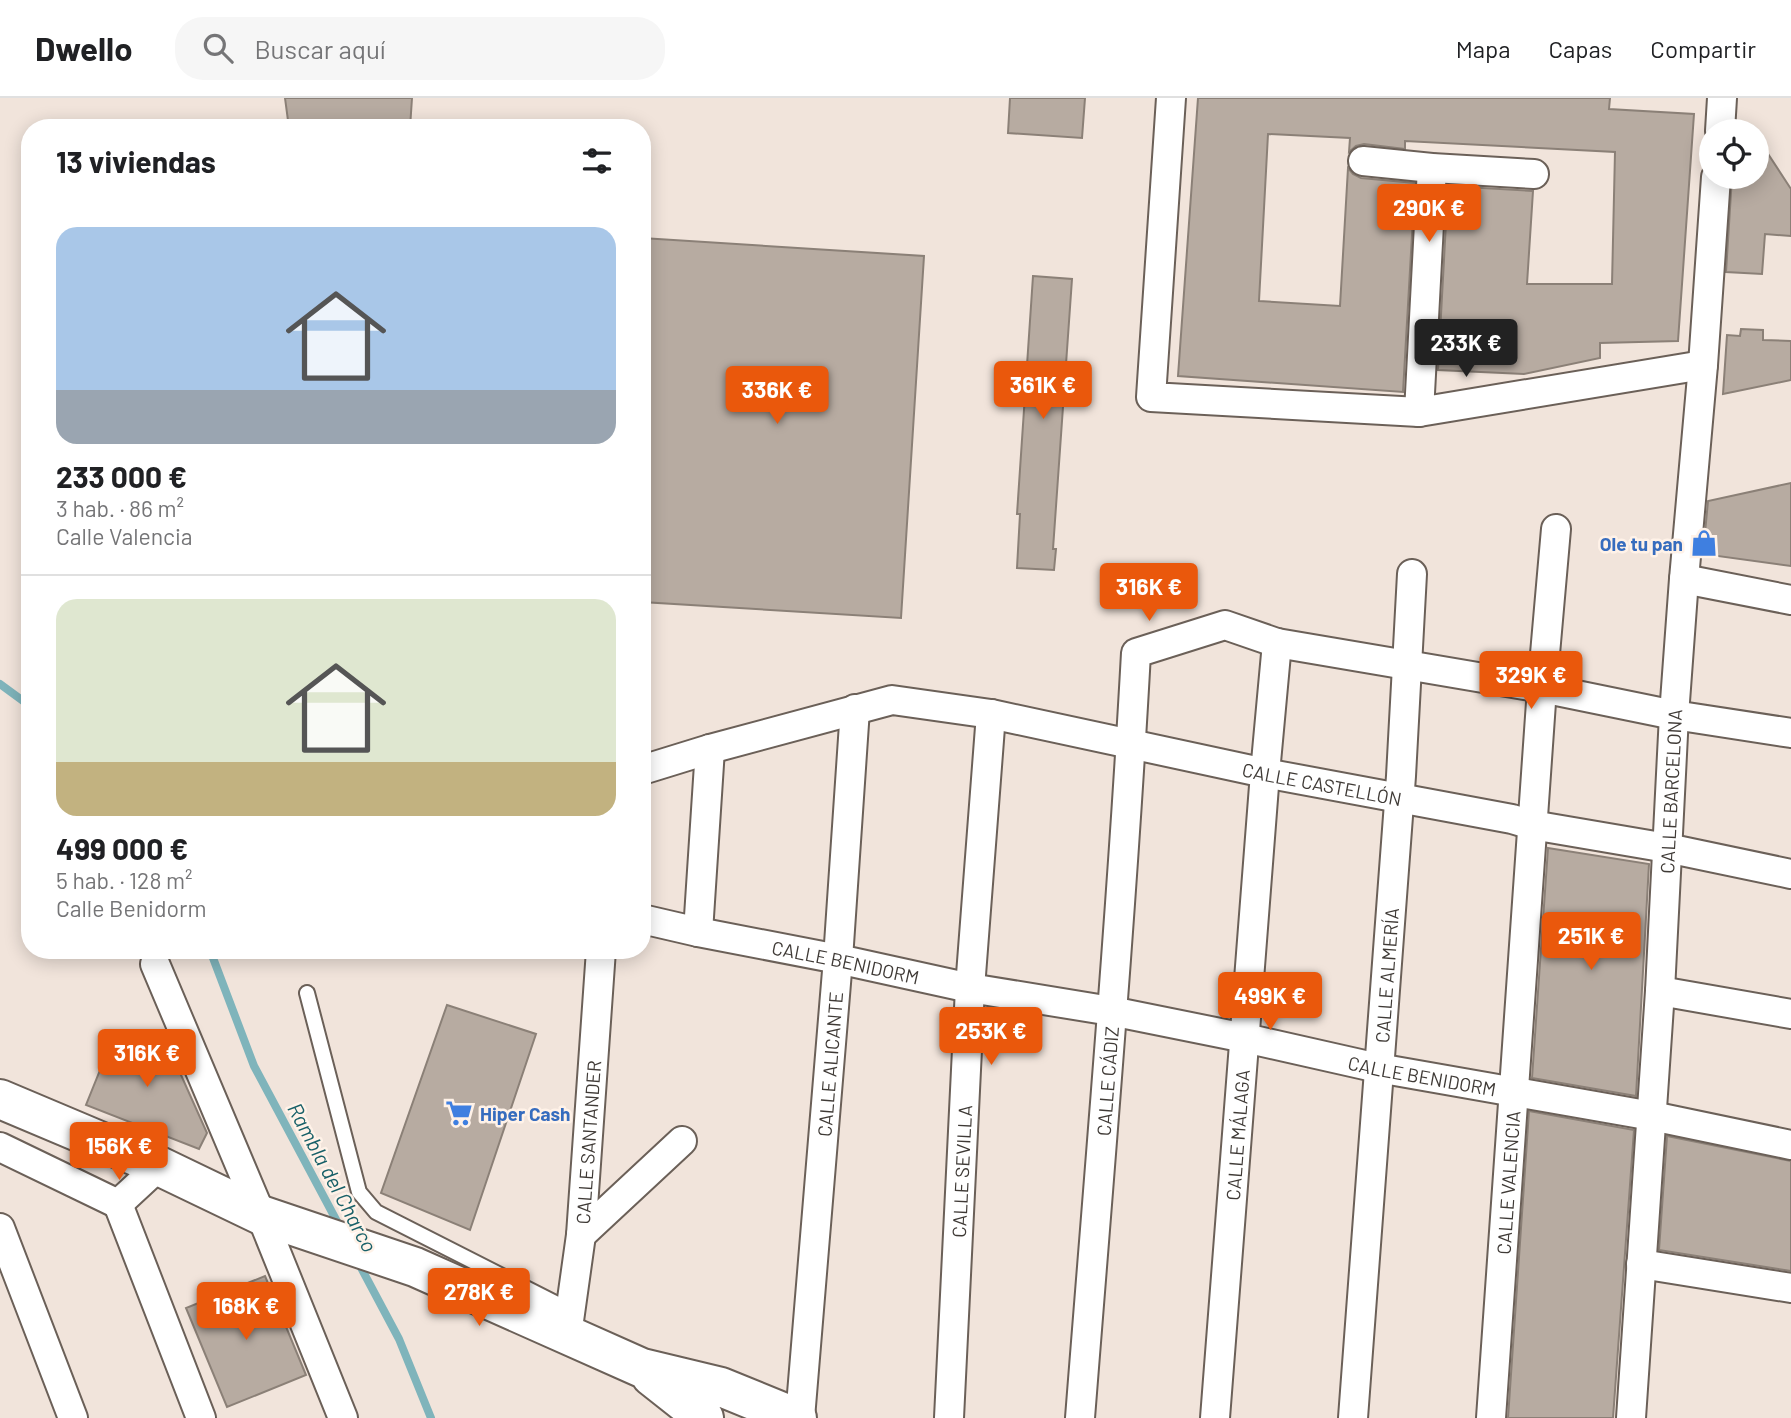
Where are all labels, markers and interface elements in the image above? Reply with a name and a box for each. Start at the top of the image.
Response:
search box [175,17,665,80]
text: Dwello [35,28,133,68]
icon: search [199,29,237,67]
text: Buscar aquí [255,33,386,64]
text: Mapa [1456,34,1511,63]
text: Capas [1549,34,1612,63]
text: Compartir [1650,34,1756,63]
map controls [1699,119,1769,189]
button: locate [1699,119,1769,189]
icon: filters [578,142,616,180]
text: 13 viviendas [56,143,216,179]
pin: 290K € [1372,184,1486,244]
text: 290K € [1393,193,1465,221]
icon: home [273,273,399,399]
pin: 233K € [1409,320,1523,379]
text: 233K € [1431,328,1501,356]
pin: 361K € [986,362,1100,421]
pin: 336K € [720,366,834,426]
text: 361K € [1010,370,1076,398]
text: 336K € [742,375,812,403]
text: 233 000 € [56,458,187,494]
text: 3 hab. · 86 m² [56,494,184,522]
text: Calle Valencia [56,522,193,550]
shop icon: Ole tu pan [1689,528,1719,558]
place label: Ole tu pan [1600,532,1683,555]
pin: 316K € [1092,564,1206,623]
text: 316K € [1116,572,1182,600]
icon: home [273,645,399,771]
pin: 329K € [1474,652,1588,711]
text: 329K € [1495,660,1567,688]
street label: CALLE BARCELONA [1654,708,1686,874]
street label: CALLE CASTELLÓN [1240,757,1404,810]
text: 499 000 € [56,830,188,866]
text: 5 hab. · 128 m² [56,866,193,894]
text: Calle Benidorm [56,894,206,922]
street label: CALLE ALMERÍA [1370,907,1403,1044]
pin: 251K € [1534,912,1648,972]
text: 251K € [1558,921,1624,949]
street label: CALLE BENIDORM [770,935,921,988]
pin: 499K € [1213,972,1327,1032]
text: 499K € [1234,981,1306,1009]
street label: CALLE ALICANTE [812,991,847,1138]
pin: 253K € [934,1007,1048,1067]
text: 253K € [955,1016,1027,1044]
street label: CALLE CÁDIZ [1091,1025,1122,1137]
pin: 316K € [90,1030,204,1089]
text: 316K € [114,1038,180,1066]
street label: CALLE BENIDORM [1346,1050,1498,1100]
street label: CALLE SANTANDER [570,1059,605,1225]
street label: CALLE MÁLAGA [1220,1069,1253,1201]
water label: Rambla del Charco [283,1098,383,1256]
supermarket icon: Hiper Cash [444,1098,474,1128]
place label: Hiper Cash [480,1102,570,1125]
street label: CALLE SEVILLA [946,1104,976,1238]
street label: CALLE VALENCIA [1491,1110,1524,1255]
pin: 156K € [62,1122,176,1182]
text: 156K € [86,1131,152,1159]
pin: 278K € [422,1268,536,1328]
text: 278K € [444,1277,514,1305]
pin: 168K € [189,1282,303,1342]
text: 168K € [213,1291,279,1319]

